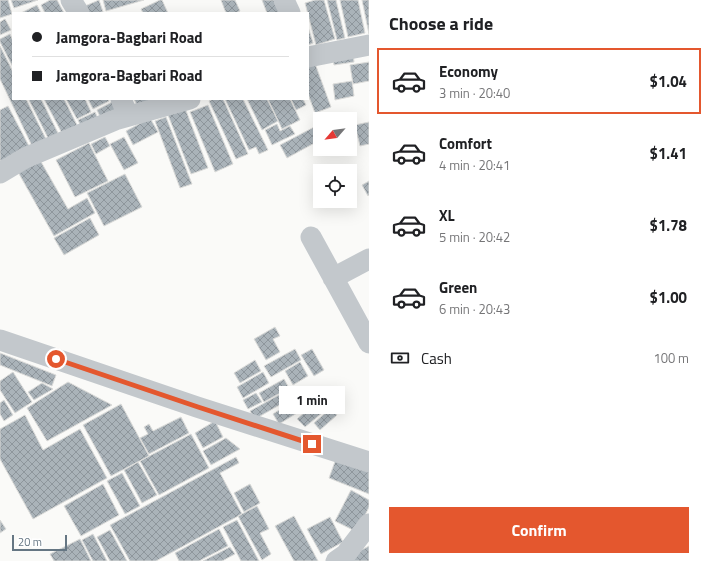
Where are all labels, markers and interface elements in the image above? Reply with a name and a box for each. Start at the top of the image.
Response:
text: Choose a ride [389,10,493,37]
text: Jamgora-Bagbari Road [56,26,203,49]
text: Economy [439,60,498,83]
icon: car [391,63,427,99]
text: Jamgora-Bagbari Road [56,64,203,87]
text: $1.04 [650,70,687,93]
text: 3 min · 20:40 [439,83,510,103]
north arrow [313,112,357,156]
map controls [313,112,357,208]
text: Comfort [439,132,492,155]
icon: car [391,135,427,171]
text: $1.41 [650,142,687,165]
text: 4 min · 20:41 [439,155,510,175]
button: locate [313,164,357,208]
text: XL [439,204,455,227]
icon: car [391,207,427,243]
text: $1.78 [650,214,687,237]
text: 5 min · 20:42 [439,227,510,247]
text: Green [439,276,477,299]
icon: car [391,279,427,315]
text: $1.00 [650,286,687,309]
text: 6 min · 20:43 [439,299,510,319]
icon: cash [389,347,411,369]
text: Cash [421,347,452,370]
text: 100 m [653,348,689,368]
route start [47,350,65,368]
callout: 1 min [279,386,345,414]
text: 1 min [296,390,328,410]
route end [303,435,321,453]
button: Confirm [389,507,689,553]
scale bar [12,533,67,552]
text: 20 m [18,534,42,550]

